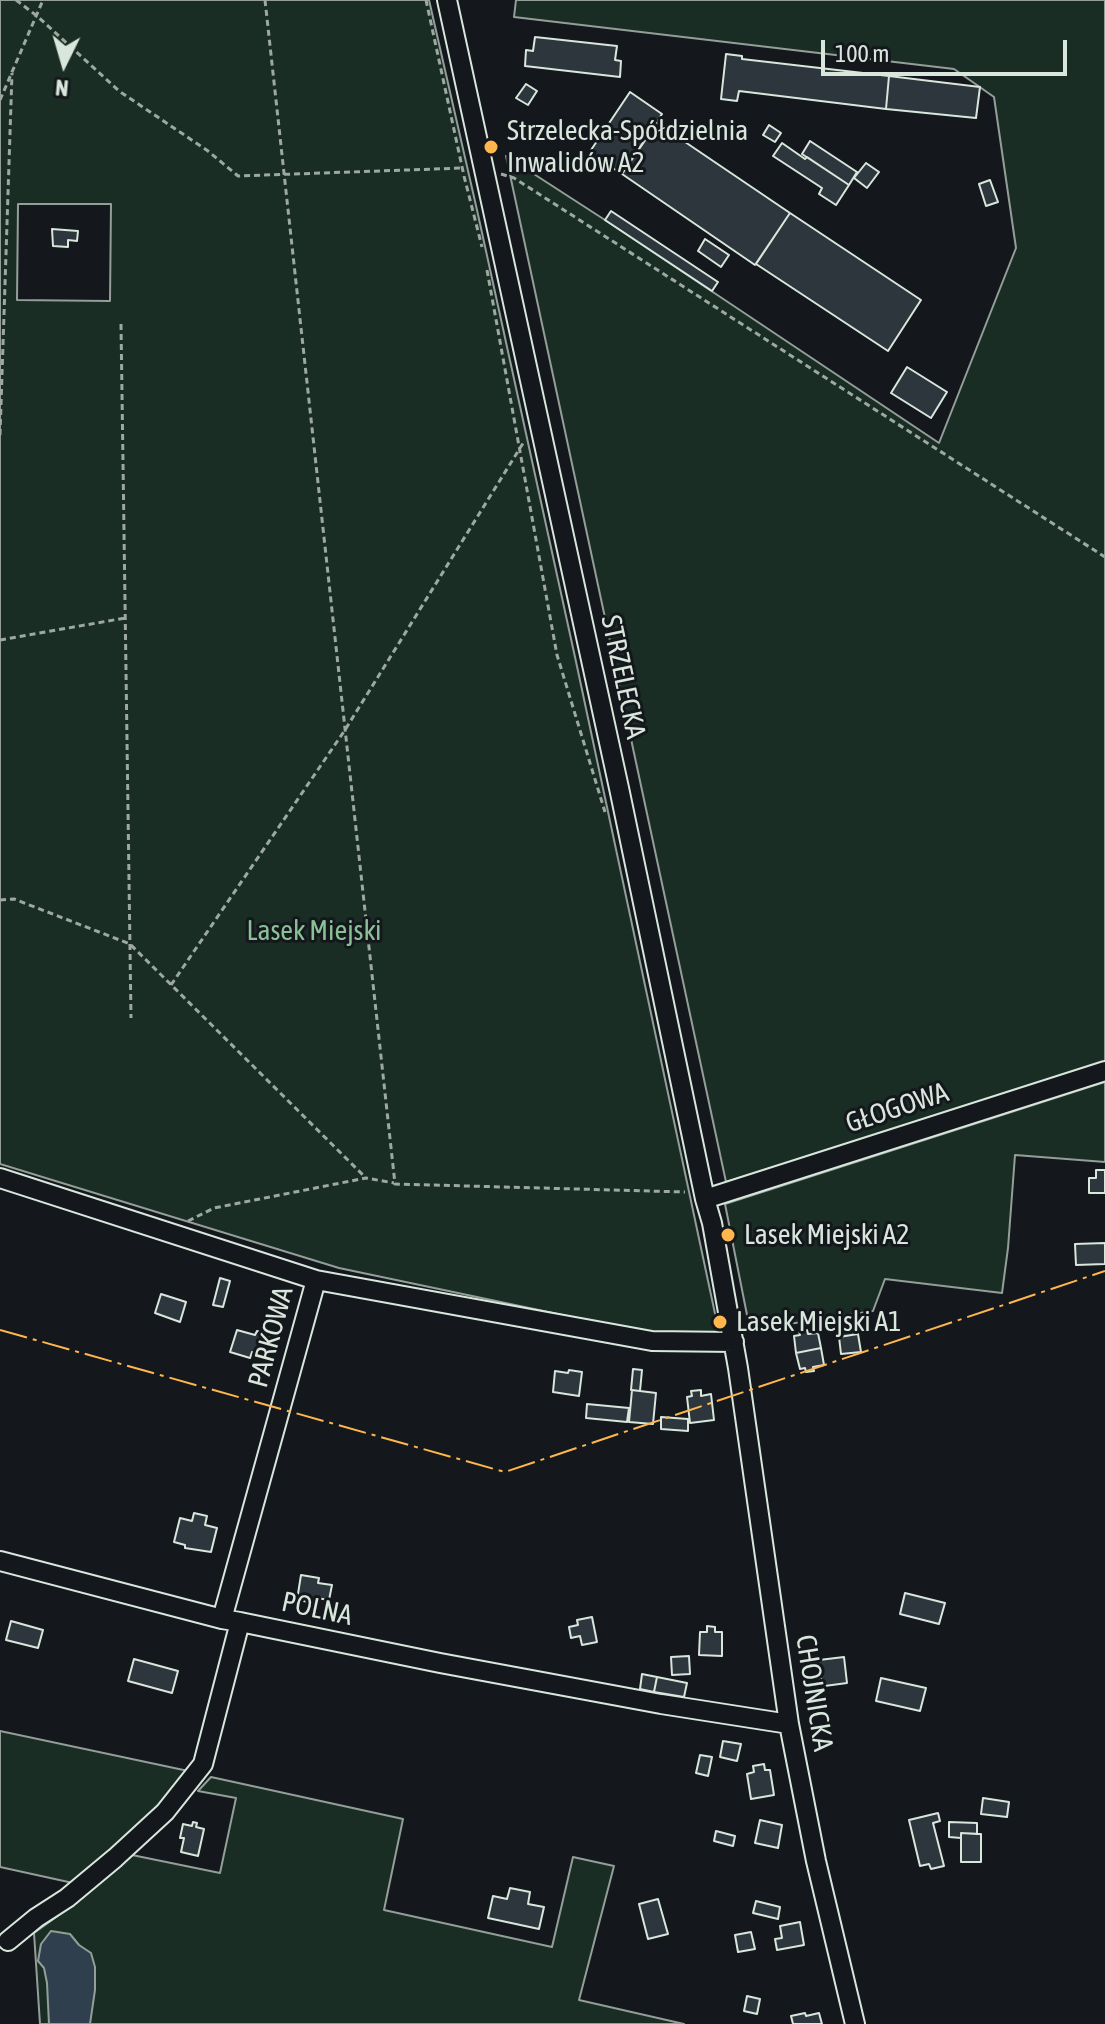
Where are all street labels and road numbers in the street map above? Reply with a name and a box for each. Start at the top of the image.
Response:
street label: STRZELECKA [594,612,652,742]
street label: GŁOGOWA [841,1076,953,1140]
street label: PARKOWA [241,1283,301,1391]
street label: POLNA [279,1585,355,1633]
street label: CHOJNICKA [788,1633,840,1753]

